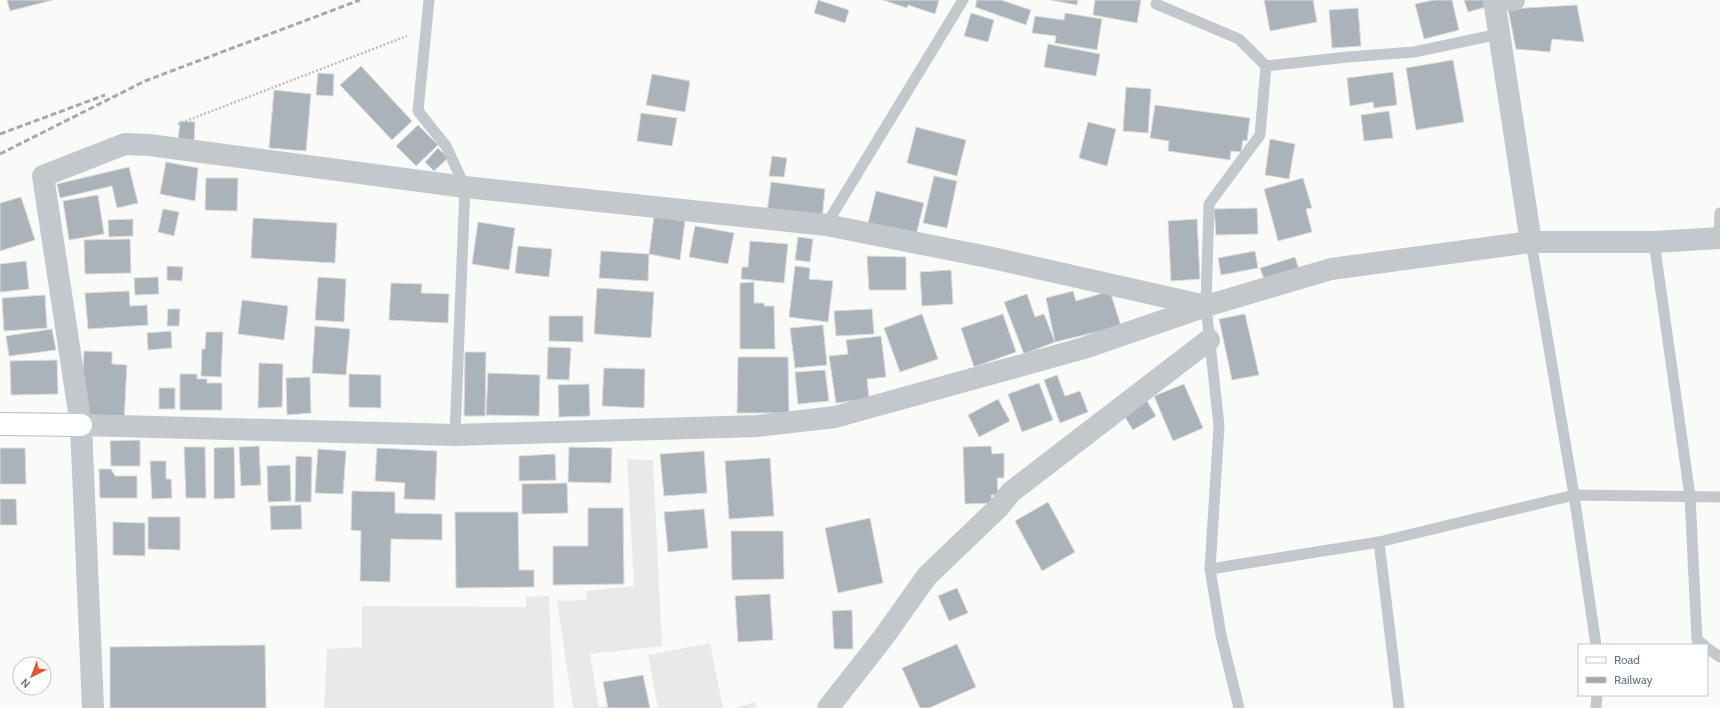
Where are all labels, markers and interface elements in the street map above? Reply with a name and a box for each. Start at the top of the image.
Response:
legend [1578,644,1708,696]
text: Road [1614,652,1640,667]
north arrow [12,656,52,696]
text: Railway [1614,672,1652,687]
text: N [18,676,33,691]

